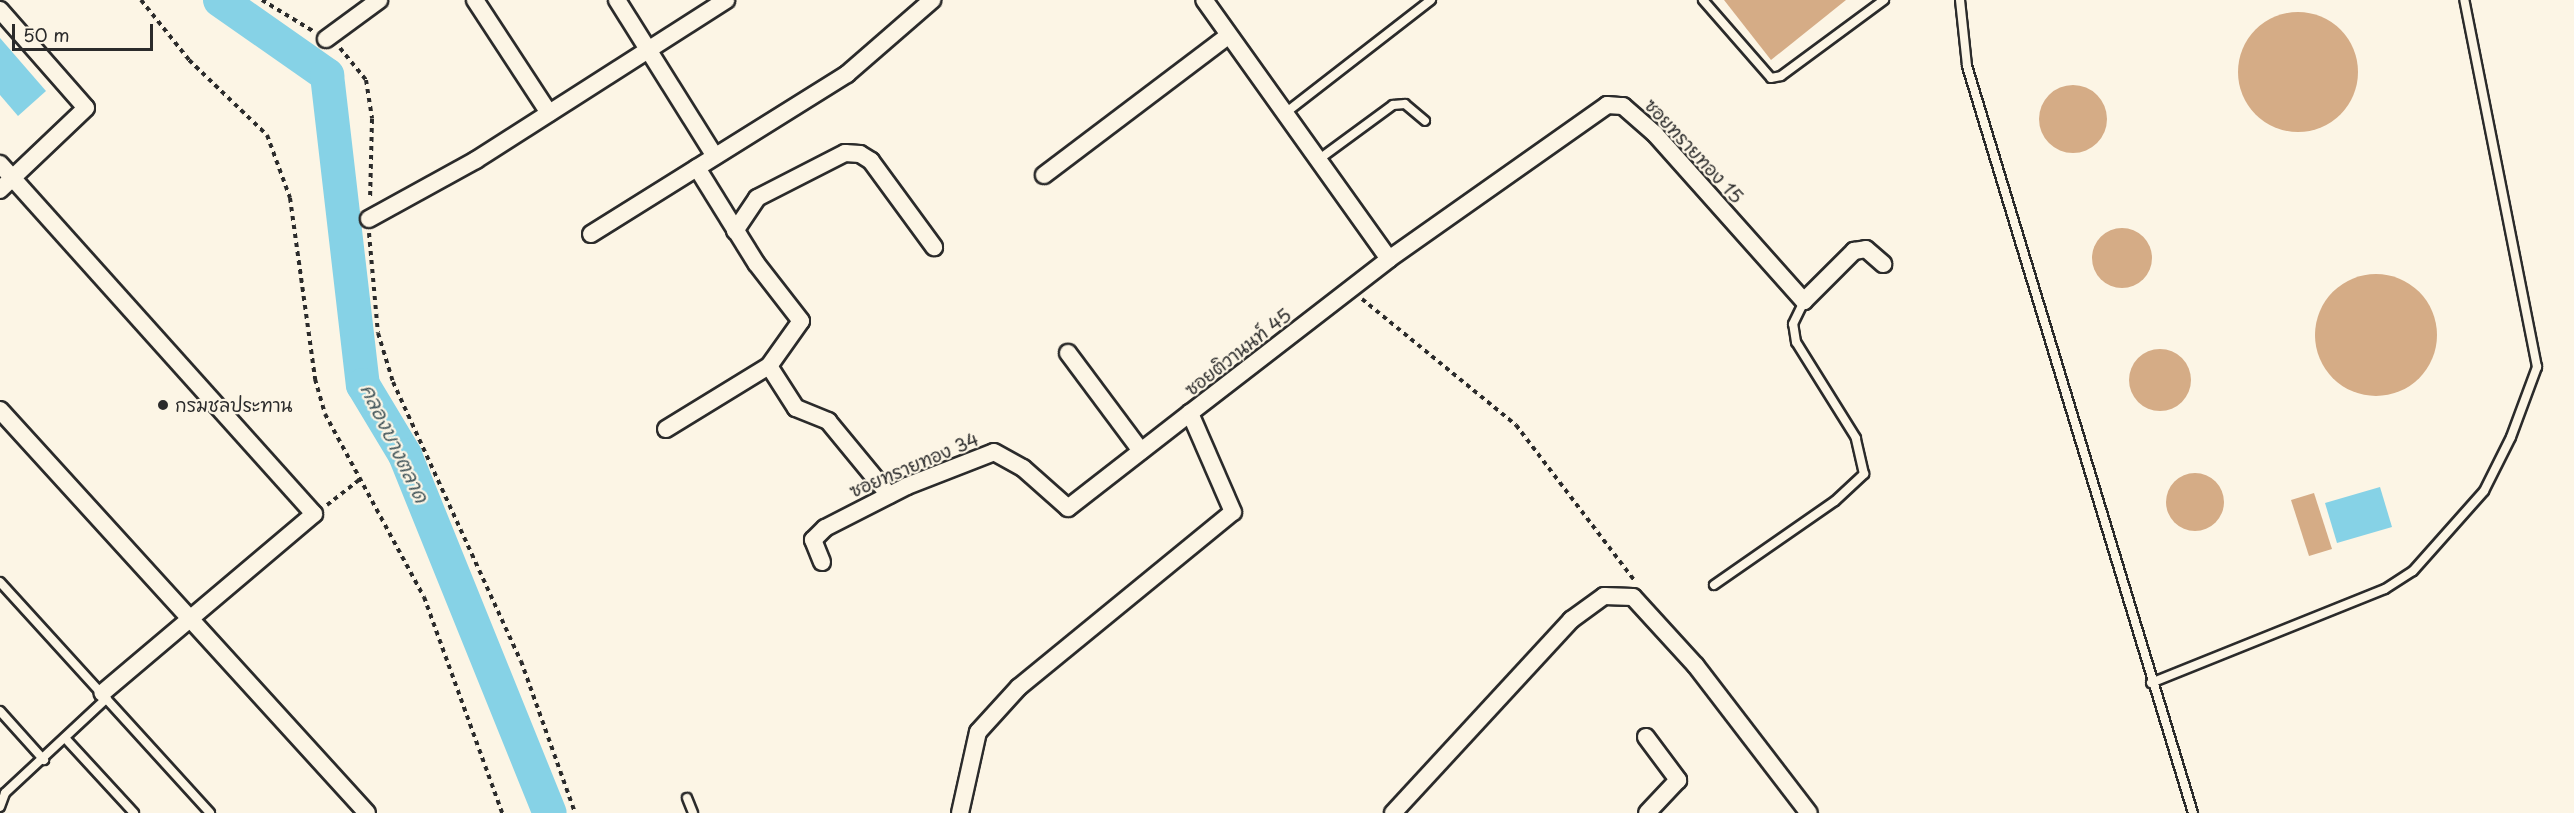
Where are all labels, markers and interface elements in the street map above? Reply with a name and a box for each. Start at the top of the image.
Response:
scale bar [15,12,156,50]
text: 50 m [23,21,70,48]
street label: ซอยทรายทอง 15 [1640,95,1748,207]
street label: ซอยติวานนท์ 45 [1181,304,1295,400]
water label: คลองบางตลาด [356,380,434,506]
place label: กรมชลประทาน [175,394,293,416]
marker: กรมชลประทาน [156,398,170,412]
street label: ซอยทรายทอง 34 [846,428,982,502]

